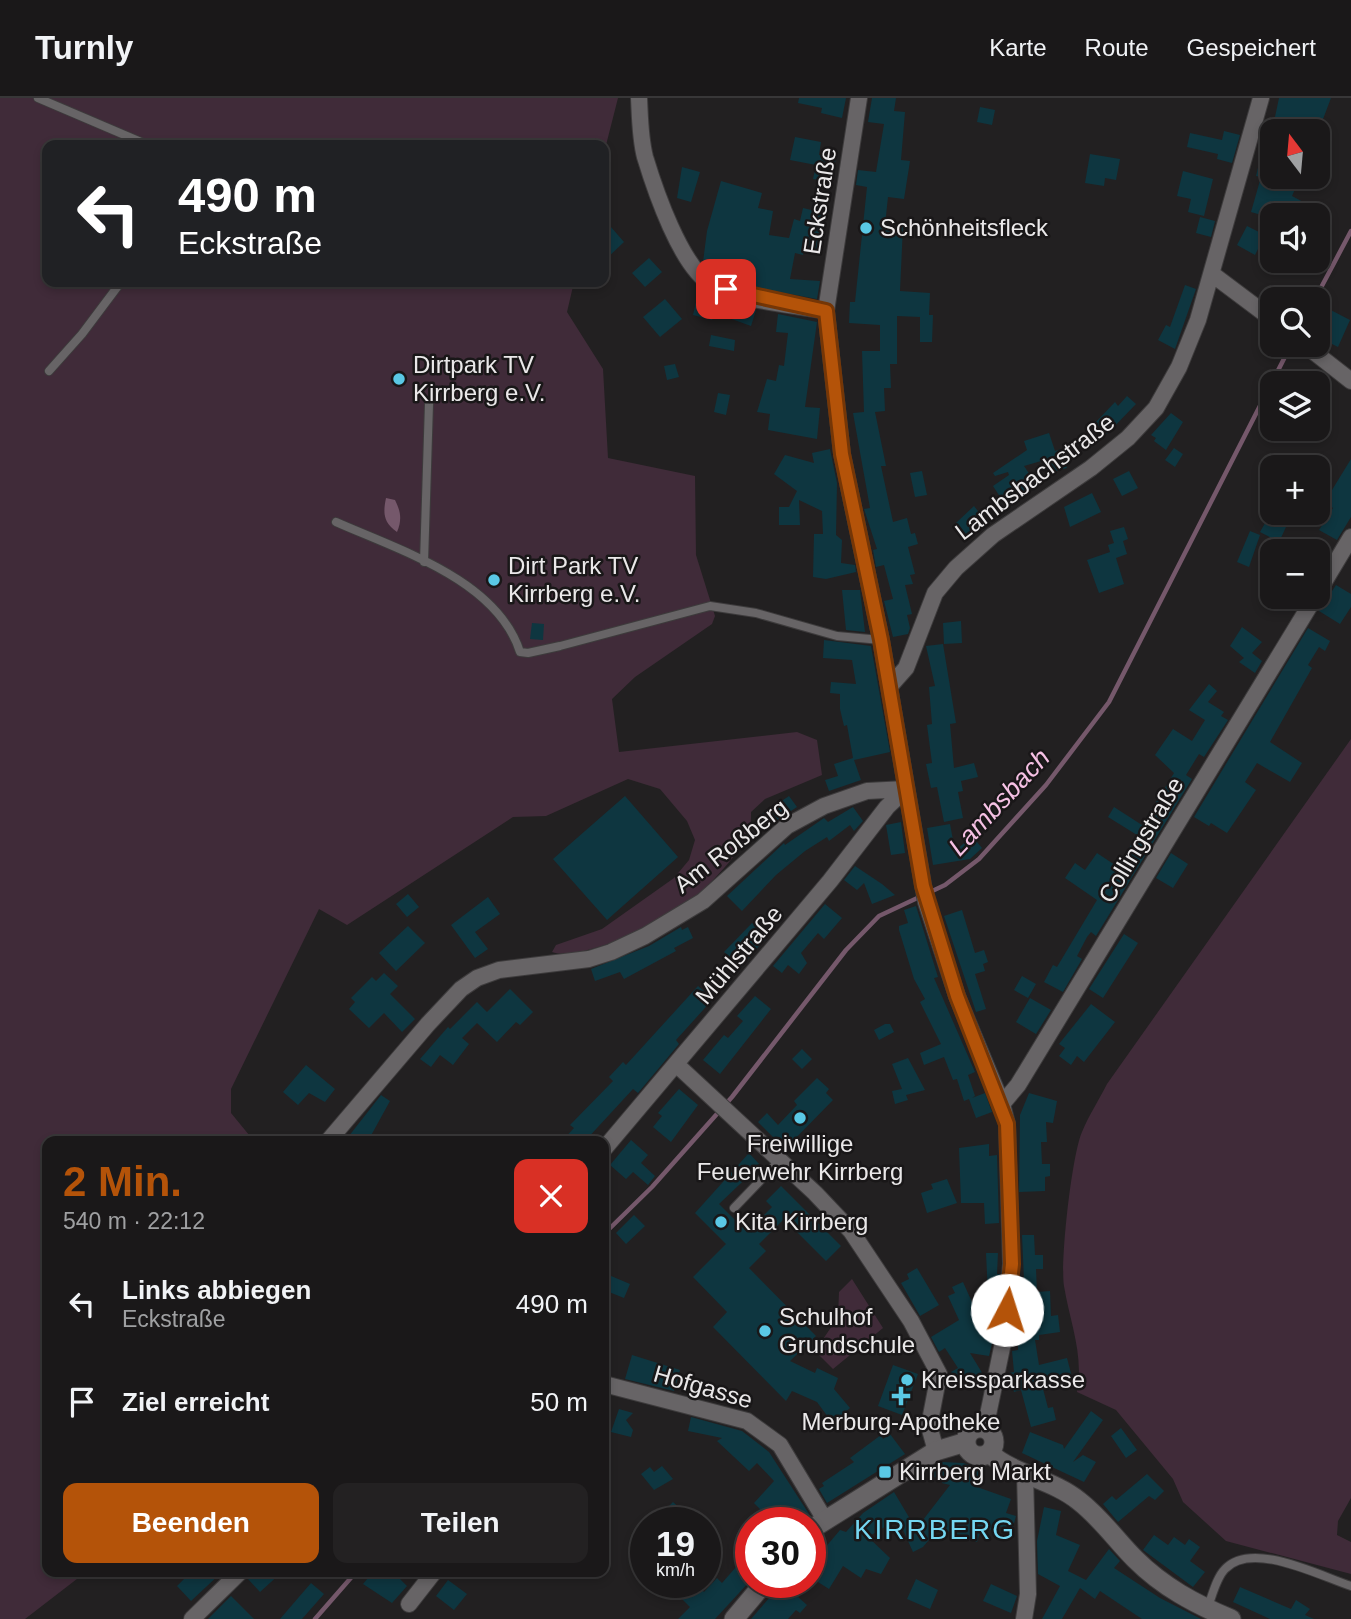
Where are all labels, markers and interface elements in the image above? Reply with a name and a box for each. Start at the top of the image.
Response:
text: Turnly [35,29,133,66]
text: Karte [989,34,1047,61]
text: Route [1085,34,1149,61]
text: Gespeichert [1187,34,1316,61]
north arrow [1260,119,1330,189]
map controls [1260,119,1330,609]
street label: Eckstraße [798,145,841,256]
icon: left [63,168,154,259]
text: 490 m [178,168,317,222]
button: sound [1260,203,1330,273]
place label: Schönheitsfleck [880,214,1049,241]
marker: Schönheitsfleck [858,220,874,236]
text: Eckstraße [178,225,322,261]
pin [696,259,756,319]
icon: arrive [707,270,745,308]
button: search [1260,287,1330,357]
place label: Dirtpark TV Kirrberg e.V. [413,351,546,406]
marker: Dirtpark TV Kirrberg e.V. [391,371,407,387]
button: layers [1260,371,1330,441]
street label: Lambsbachstraße [950,408,1120,545]
button: + [1260,455,1330,525]
button: − [1260,539,1330,609]
place label: Dirt Park TV Kirrberg e.V. [508,552,641,607]
marker: Dirt Park TV Kirrberg e.V. [486,572,502,588]
water label: Lambsbach [942,743,1056,861]
street label: Collingstraße [1093,772,1189,907]
street label: Am Roßberg [669,793,793,898]
street label: Mühlstraße [690,900,788,1009]
marker: Freiwillige Feuerwehr Kirrberg [792,1110,808,1126]
place label: Freiwillige Feuerwehr Kirrberg [697,1130,903,1185]
text: 2 Min. [63,1158,182,1205]
button: close [514,1159,588,1233]
text: 540 m · 22:12 [63,1208,205,1234]
place label: Kita Kirrberg [735,1208,868,1235]
marker: Kita Kirrberg [713,1214,729,1230]
position arrow [970,1273,1044,1347]
text: Links abbiegen [122,1275,311,1305]
icon: left [63,1285,101,1323]
text: 490 m [516,1289,588,1319]
place label: Schulhof Grundschule [779,1303,915,1358]
text: Eckstraße [122,1306,226,1332]
marker: Schulhof Grundschule [757,1323,773,1339]
street label: Hofgasse [651,1360,756,1413]
place label: Kreissparkasse [921,1366,1085,1393]
marker: Kreissparkasse [899,1372,915,1388]
icon: arrive [63,1383,101,1421]
text: Ziel erreicht [122,1387,269,1417]
text: 50 m [530,1387,588,1417]
marker: Merburg-Apotheke [893,1388,909,1404]
place label: Merburg-Apotheke [802,1408,1000,1435]
place label: Kirrberg Markt [899,1458,1051,1485]
marker: Kirrberg Markt [877,1464,893,1480]
button: Beenden [63,1483,319,1563]
button: Teilen [333,1483,588,1563]
speed limit sign: 30 [735,1507,826,1598]
district label: KIRRBERG [854,1514,1016,1545]
text: 19 [656,1524,695,1563]
text: km/h [656,1560,695,1580]

